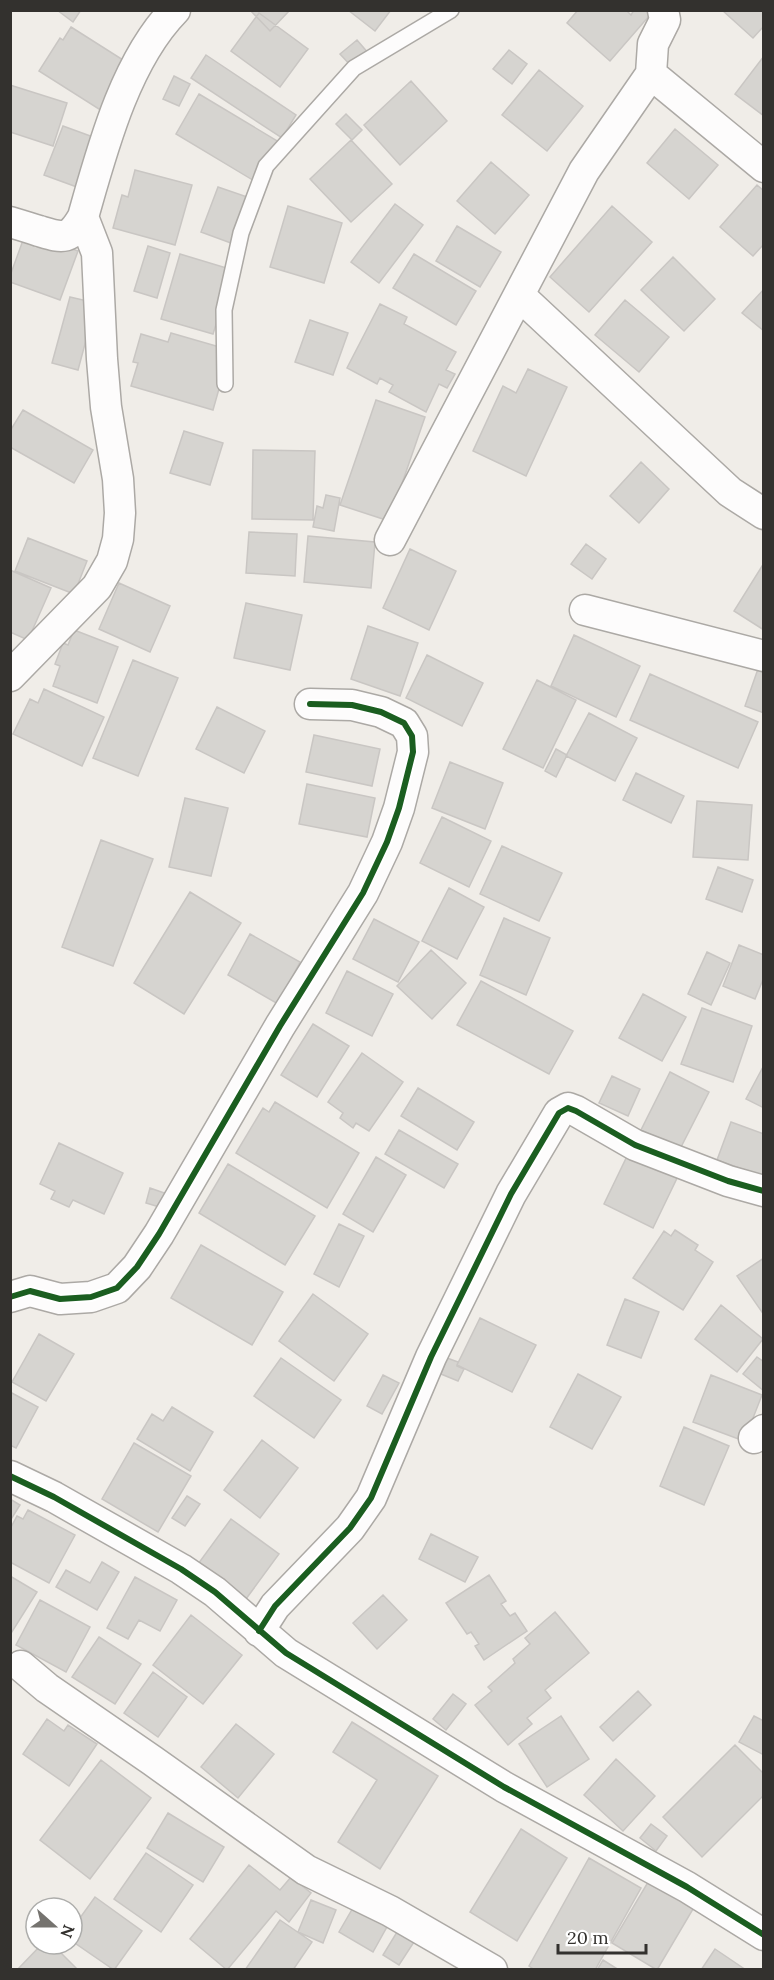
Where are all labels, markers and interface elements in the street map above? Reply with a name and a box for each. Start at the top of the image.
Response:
north arrow [24,1896,84,1956]
scale bar [558,1917,646,1955]
text: N [56,1922,80,1941]
text: 20 m [567,1926,609,1949]

